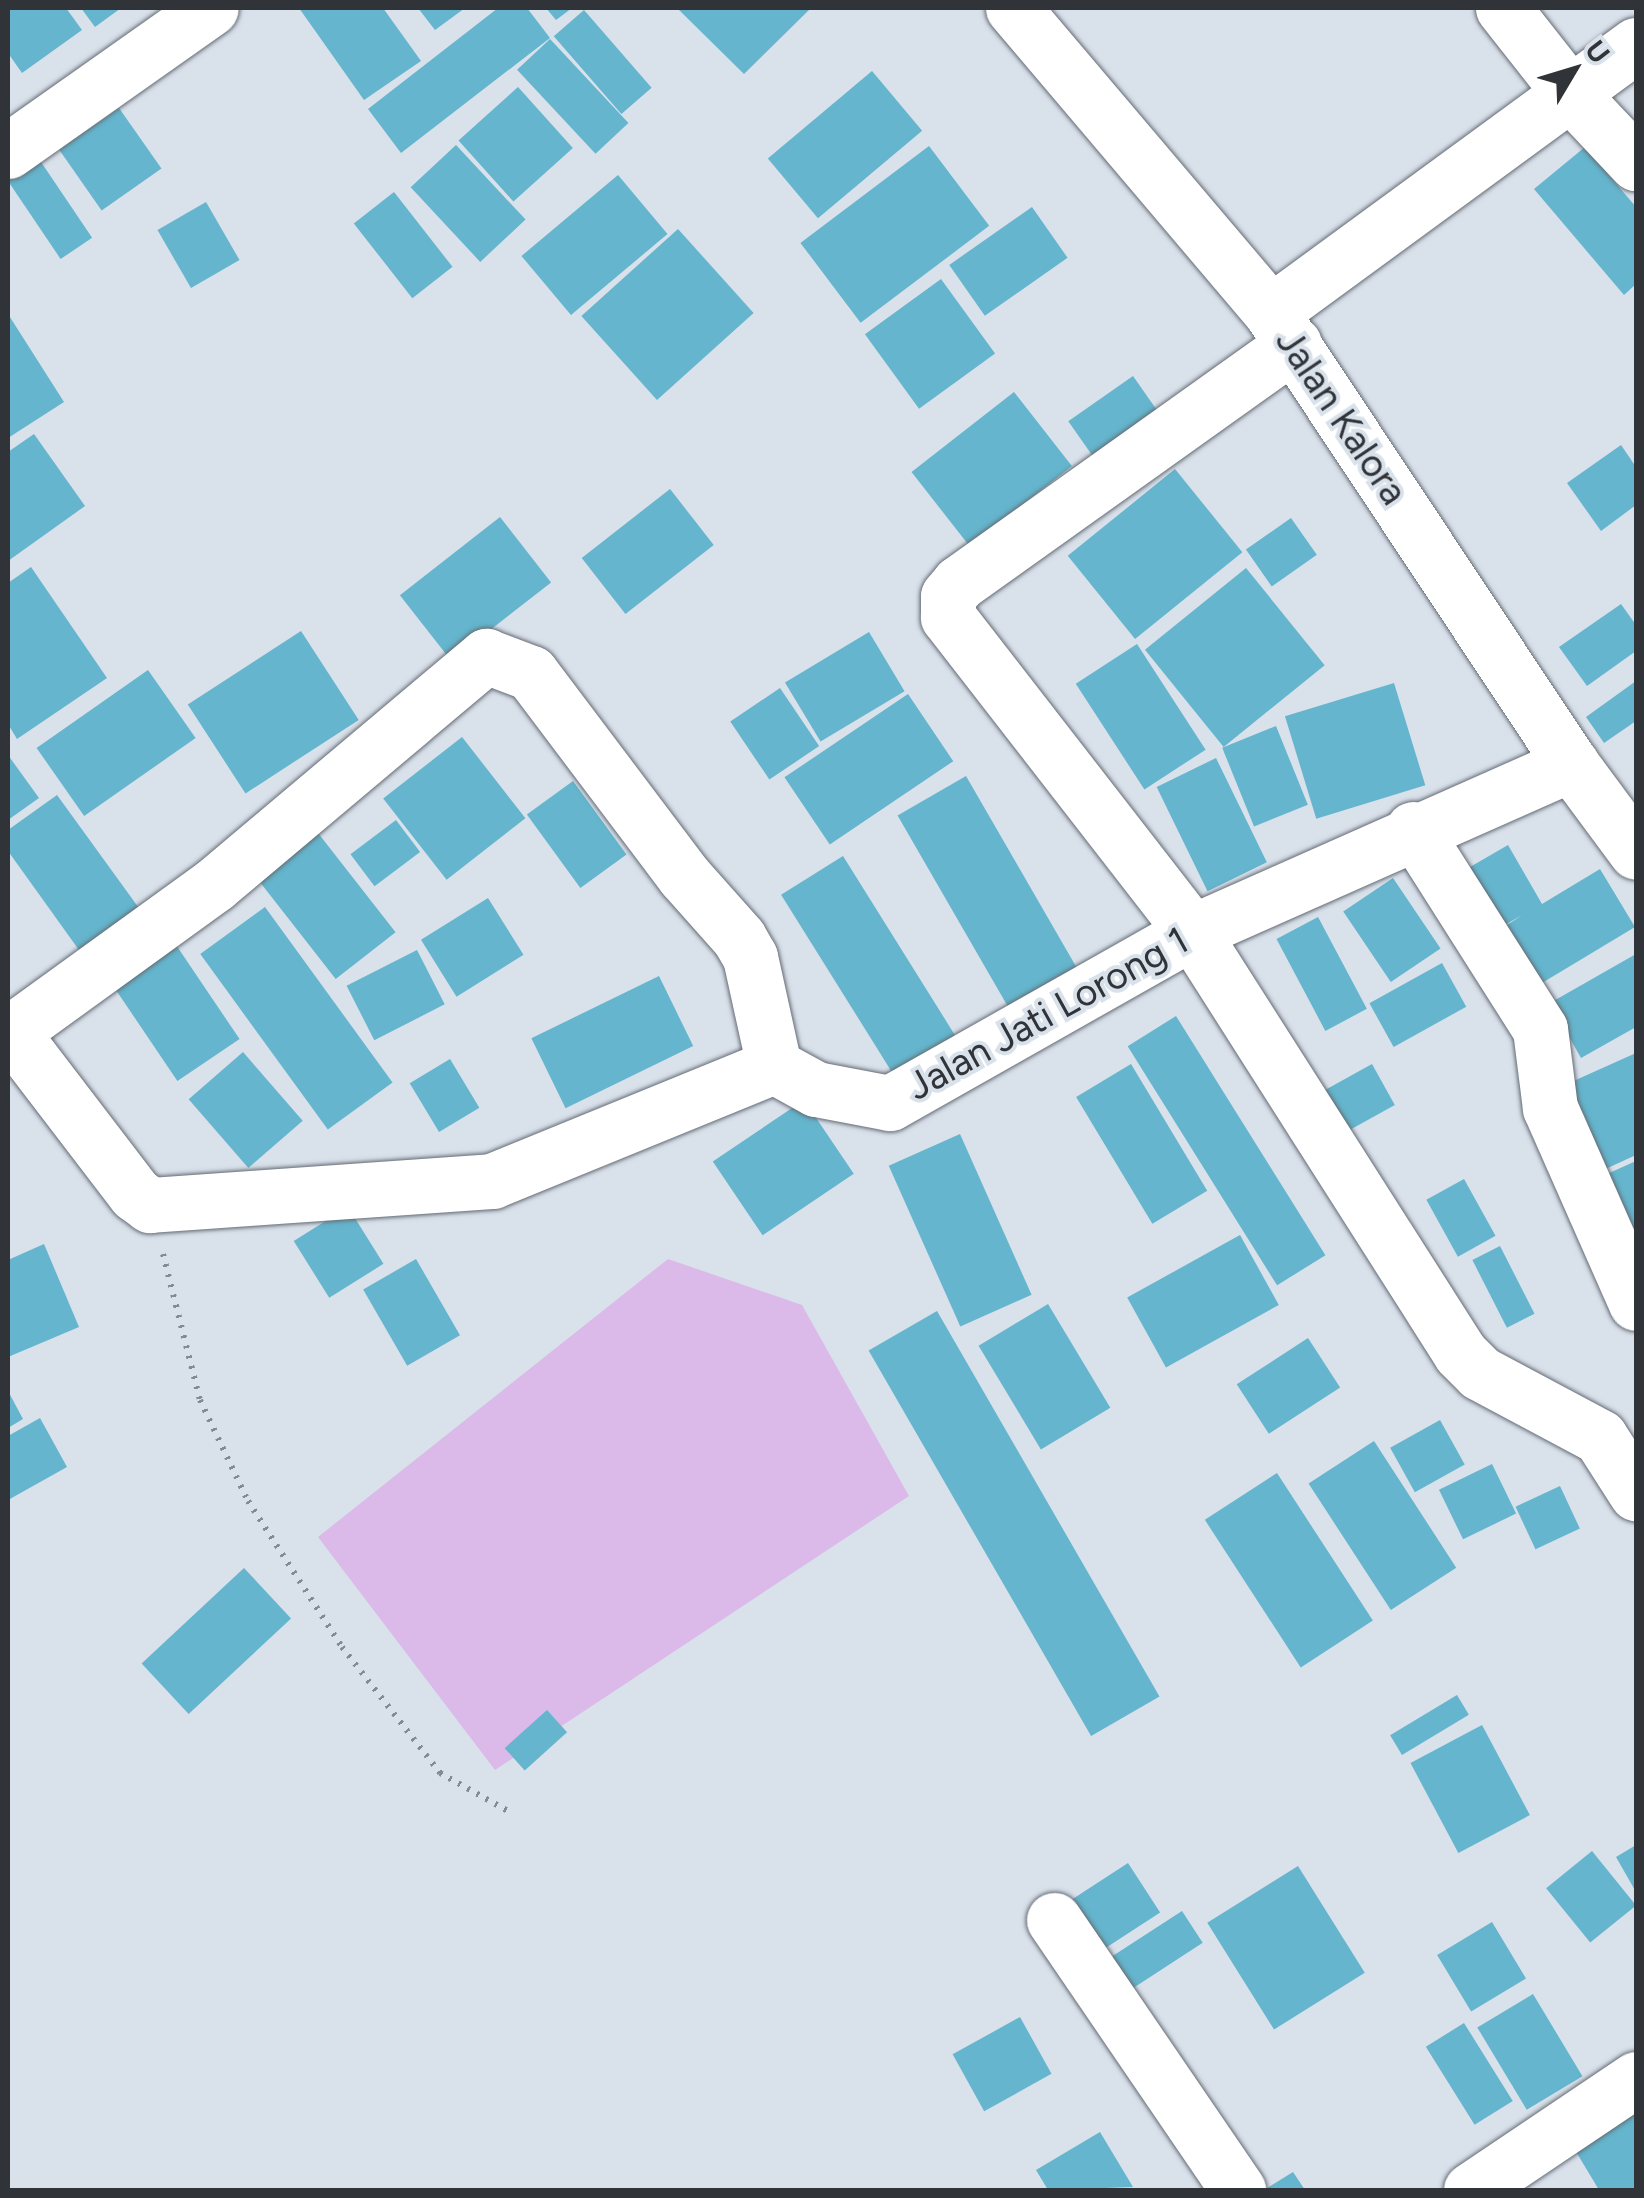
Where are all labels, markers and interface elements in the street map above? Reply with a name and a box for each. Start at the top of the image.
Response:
north arrow [1524,20,1624,120]
text: U [1578,33,1617,70]
street label: Jalan Kalora [1266,320,1416,514]
street label: Jalan Jati Lorong 1 [900,918,1196,1110]

